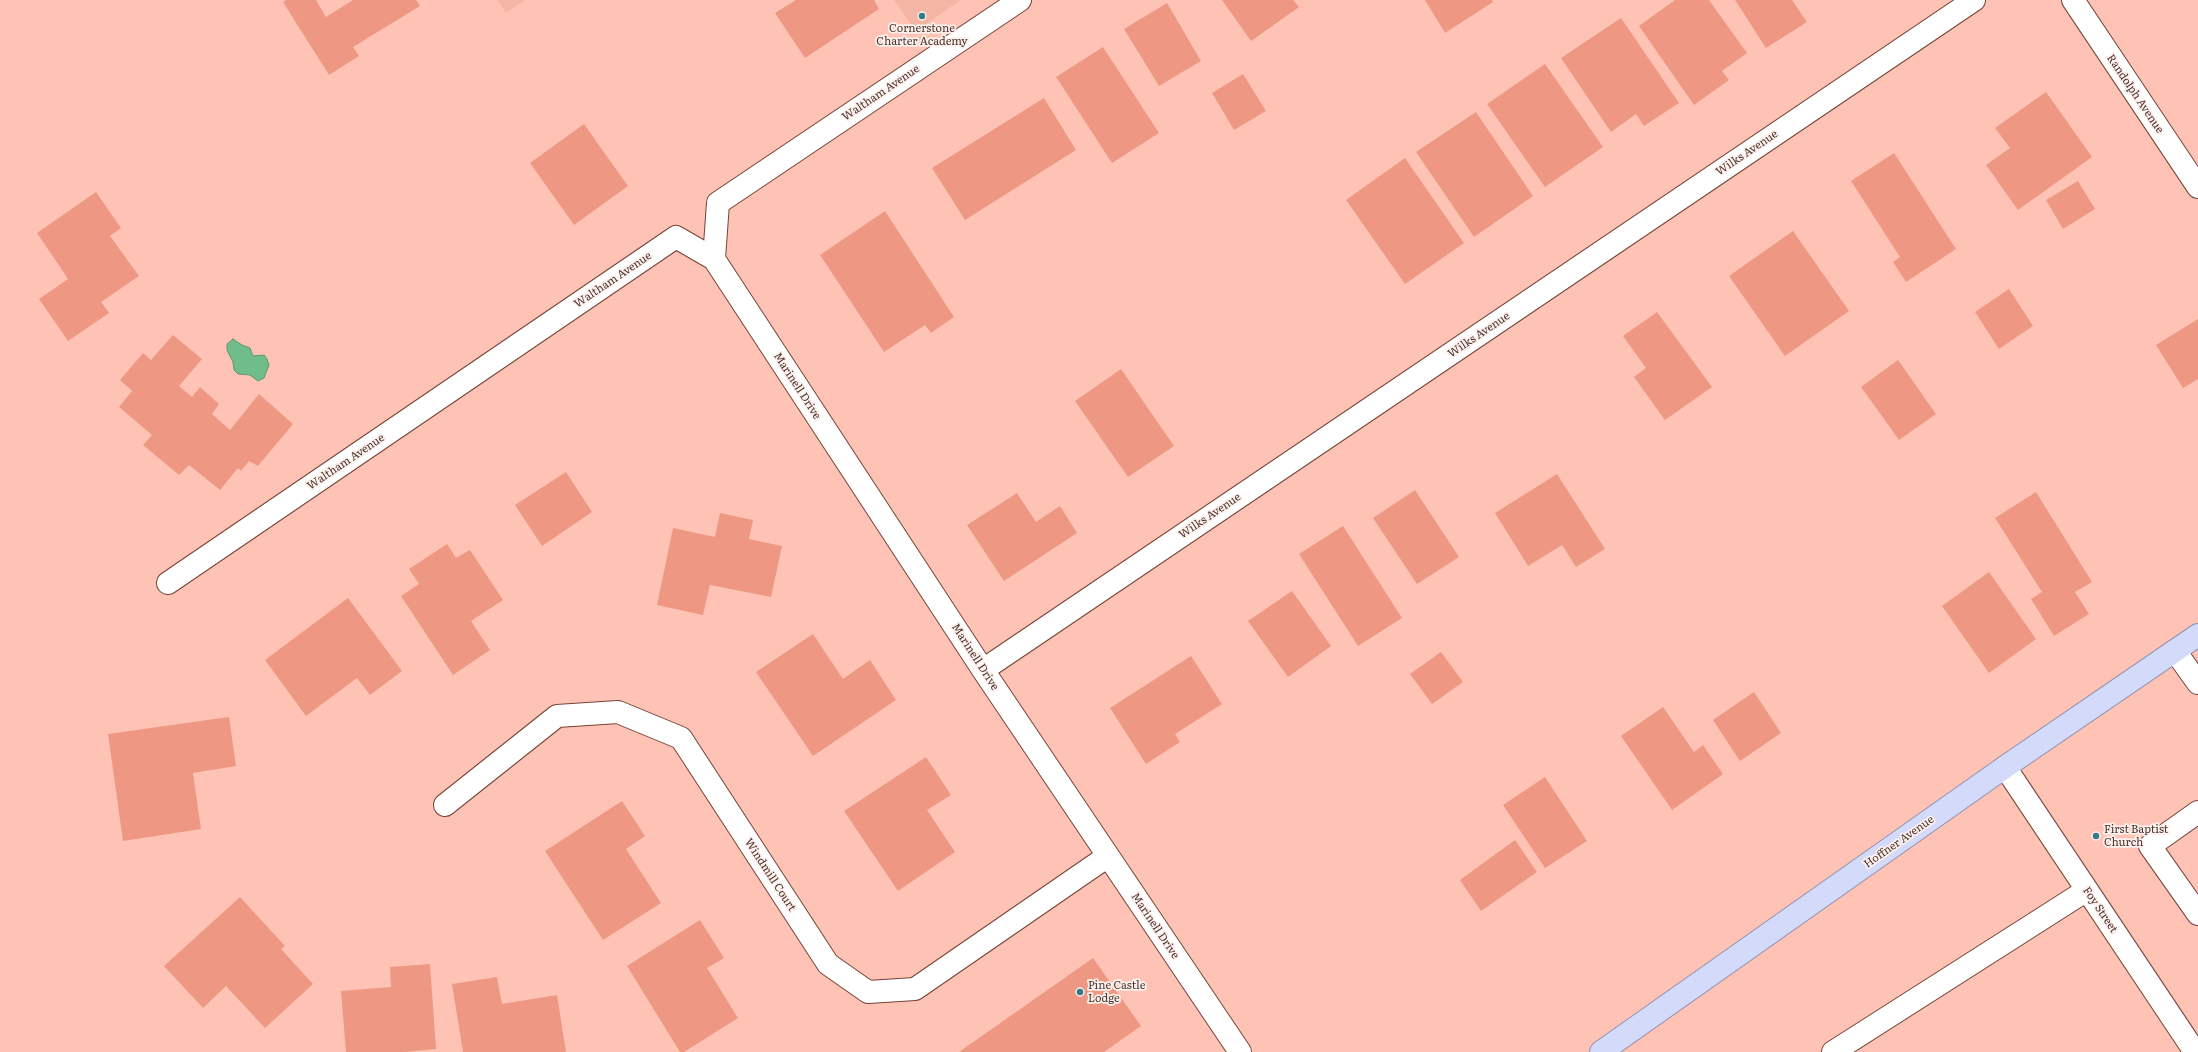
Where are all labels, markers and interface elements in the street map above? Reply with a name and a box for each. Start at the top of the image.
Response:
marker: Cornerstone Charter Academy [917,11,927,21]
place label: Cornerstone Charter Academy [876,22,968,48]
street label: Randolph Avenue [2104,52,2166,136]
street label: Waltham Avenue [840,62,922,124]
street label: Wilks Avenue [1714,128,1780,178]
street label: Waltham Avenue [572,249,654,311]
street label: Wilks Avenue [1446,310,1512,360]
street label: Marinell Drive [771,350,823,422]
street label: Waltham Avenue [305,431,387,493]
street label: Wilks Avenue [1177,491,1243,541]
street label: Marinell Drive [949,621,1001,693]
street label: Hoffner Avenue [1862,813,1936,871]
place label: First Baptist Church [2104,823,2168,849]
marker: First Baptist Church [2091,831,2101,841]
street label: Windmill Court [742,836,798,914]
street label: Foy Street [2080,885,2120,935]
street label: Marinell Drive [1128,891,1182,961]
place label: Pine Castle Lodge [1088,979,1145,1005]
marker: Pine Castle Lodge [1075,987,1085,997]

